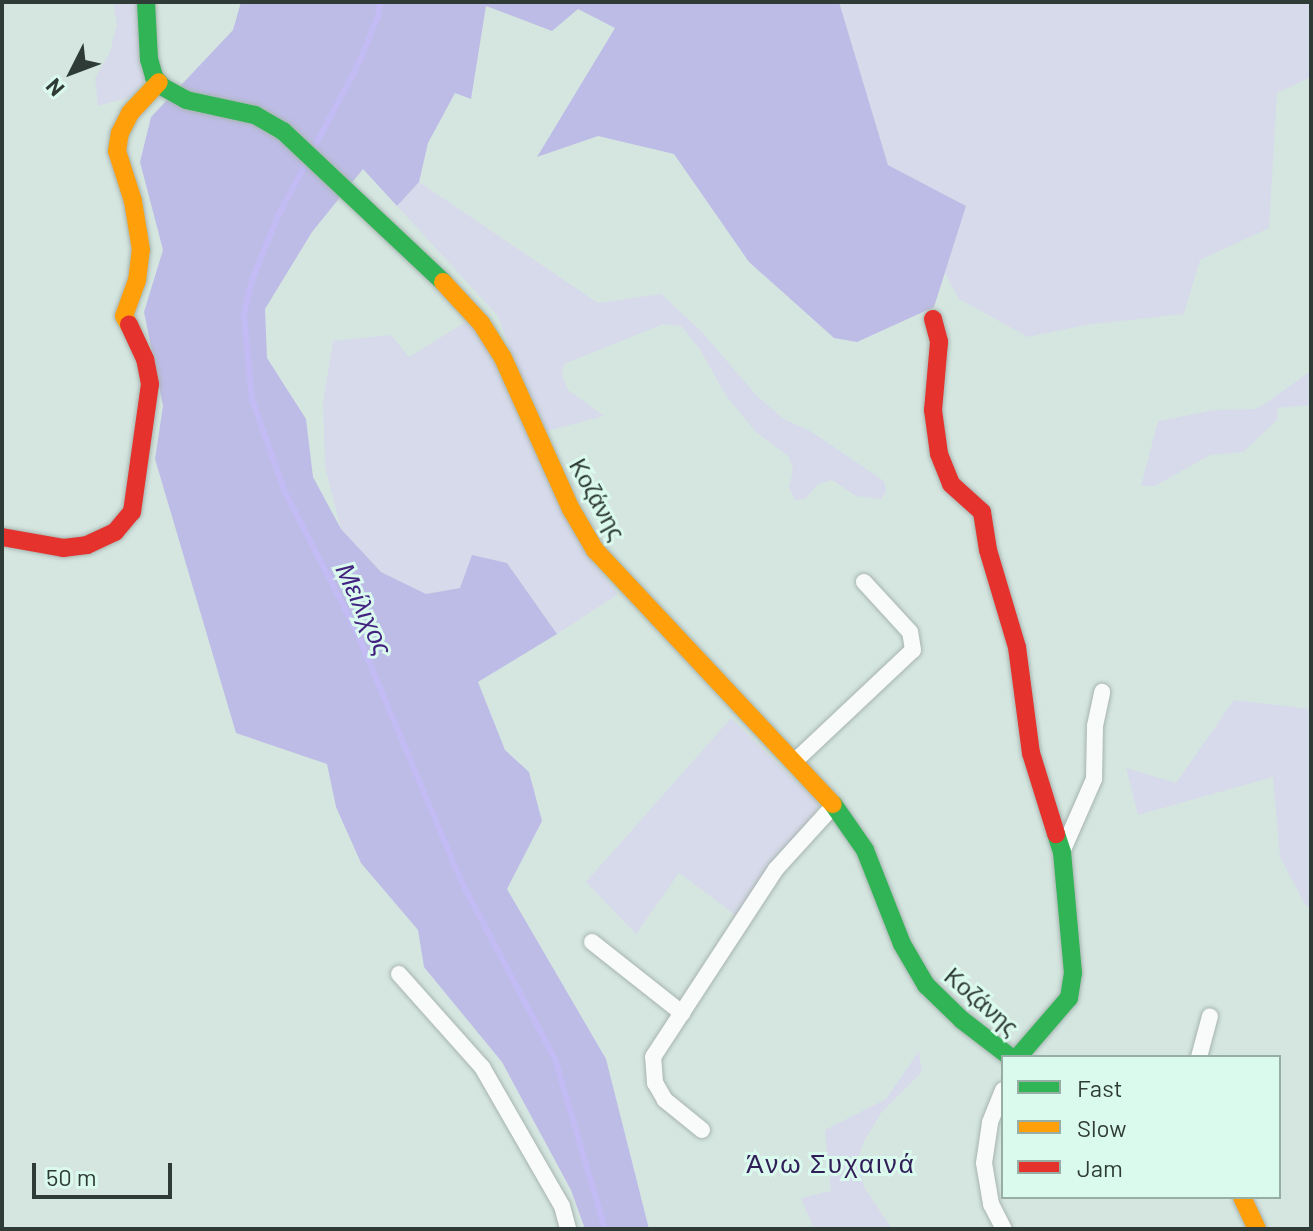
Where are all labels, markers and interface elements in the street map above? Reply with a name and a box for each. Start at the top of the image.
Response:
north arrow [32,32,112,112]
text: N [40,74,69,102]
street label: Κοζάνης [564,453,632,545]
water label: Μείλιχος [330,558,400,660]
street label: Κοζάνης [939,961,1025,1041]
legend [1001,1055,1281,1199]
text: Fast [1077,1073,1122,1102]
text: Slow [1077,1113,1126,1142]
scale bar [36,1147,176,1197]
district label: Άνω Συχαινά [746,1147,916,1179]
text: Jam [1077,1153,1123,1182]
text: 50 m [46,1162,97,1191]

